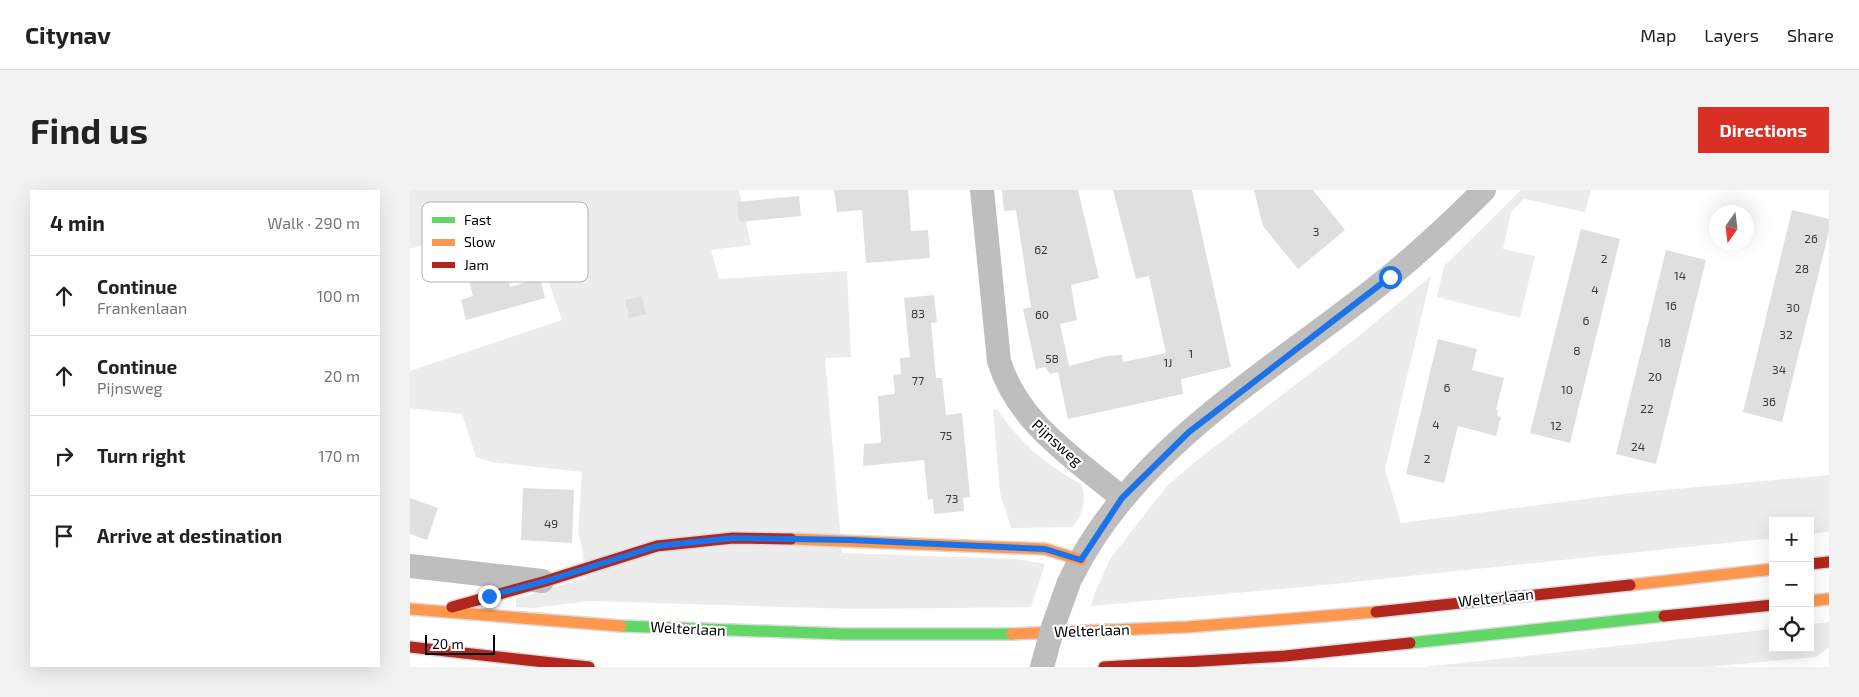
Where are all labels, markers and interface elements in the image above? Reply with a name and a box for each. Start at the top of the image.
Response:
text: Citynav [25,20,111,49]
text: Map [1640,24,1676,46]
text: Layers [1704,24,1759,46]
text: Share [1787,24,1834,46]
button: Directions [1698,107,1829,153]
text: Find us [30,109,148,151]
legend [422,202,588,282]
north arrow [1709,205,1754,250]
text: 4 min [50,210,105,235]
text: Fast [464,211,491,228]
text: Walk · 290 m [267,213,360,232]
house number: 3 [1313,224,1319,238]
house number: 26 [1804,231,1818,245]
text: Slow [464,233,496,250]
house number: 62 [1034,242,1048,256]
house number: 2 [1601,251,1608,265]
text: Jam [464,256,489,273]
house number: 28 [1795,261,1809,275]
route start [1379,266,1402,289]
house number: 14 [1674,268,1686,282]
text: Continue [97,275,177,298]
icon: ahead [50,282,78,310]
house number: 4 [1591,282,1599,296]
text: 100 m [317,286,360,305]
text: Frankenlaan [97,298,187,317]
house number: 16 [1665,298,1677,312]
house number: 30 [1786,300,1800,314]
house number: 83 [911,306,925,320]
house number: 60 [1035,307,1049,321]
house number: 6 [1583,313,1590,327]
house number: 32 [1779,327,1793,341]
house number: 18 [1659,335,1671,349]
house number: 8 [1573,343,1581,357]
house number: 1 [1189,346,1193,360]
house number: 58 [1045,351,1059,365]
text: Continue [97,355,177,378]
house number: 1J [1164,355,1172,369]
icon: ahead [50,362,78,390]
house number: 34 [1772,362,1786,376]
text: 20 m [324,366,360,385]
house number: 20 [1648,369,1662,383]
house number: 77 [912,373,924,387]
text: Pijnsweg [97,378,163,397]
house number: 6 [1444,380,1451,394]
house number: 10 [1561,382,1573,396]
house number: 36 [1762,394,1776,408]
house number: 22 [1640,401,1654,415]
street label: Pijnsweg [1028,415,1087,471]
house number: 4 [1432,417,1440,431]
house number: 12 [1550,418,1562,432]
house number: 75 [940,428,952,442]
house number: 24 [1631,439,1645,453]
icon: right [50,442,78,470]
text: Turn right [97,444,185,467]
text: 170 m [318,446,360,465]
house number: 2 [1424,451,1431,465]
house number: 73 [946,491,958,505]
house number: 49 [544,516,558,530]
map controls [1769,517,1814,652]
button: + [1769,517,1814,562]
icon: arrive [50,522,78,550]
text: Arrive at destination [97,524,282,547]
button: − [1769,562,1814,607]
street label: Welterlaan [1457,584,1535,610]
route end [478,585,501,608]
button: locate [1769,607,1814,652]
street label: Welterlaan [650,617,726,639]
street label: Welterlaan [1054,620,1130,640]
scale bar [425,632,495,655]
text: 20 m [432,635,464,652]

